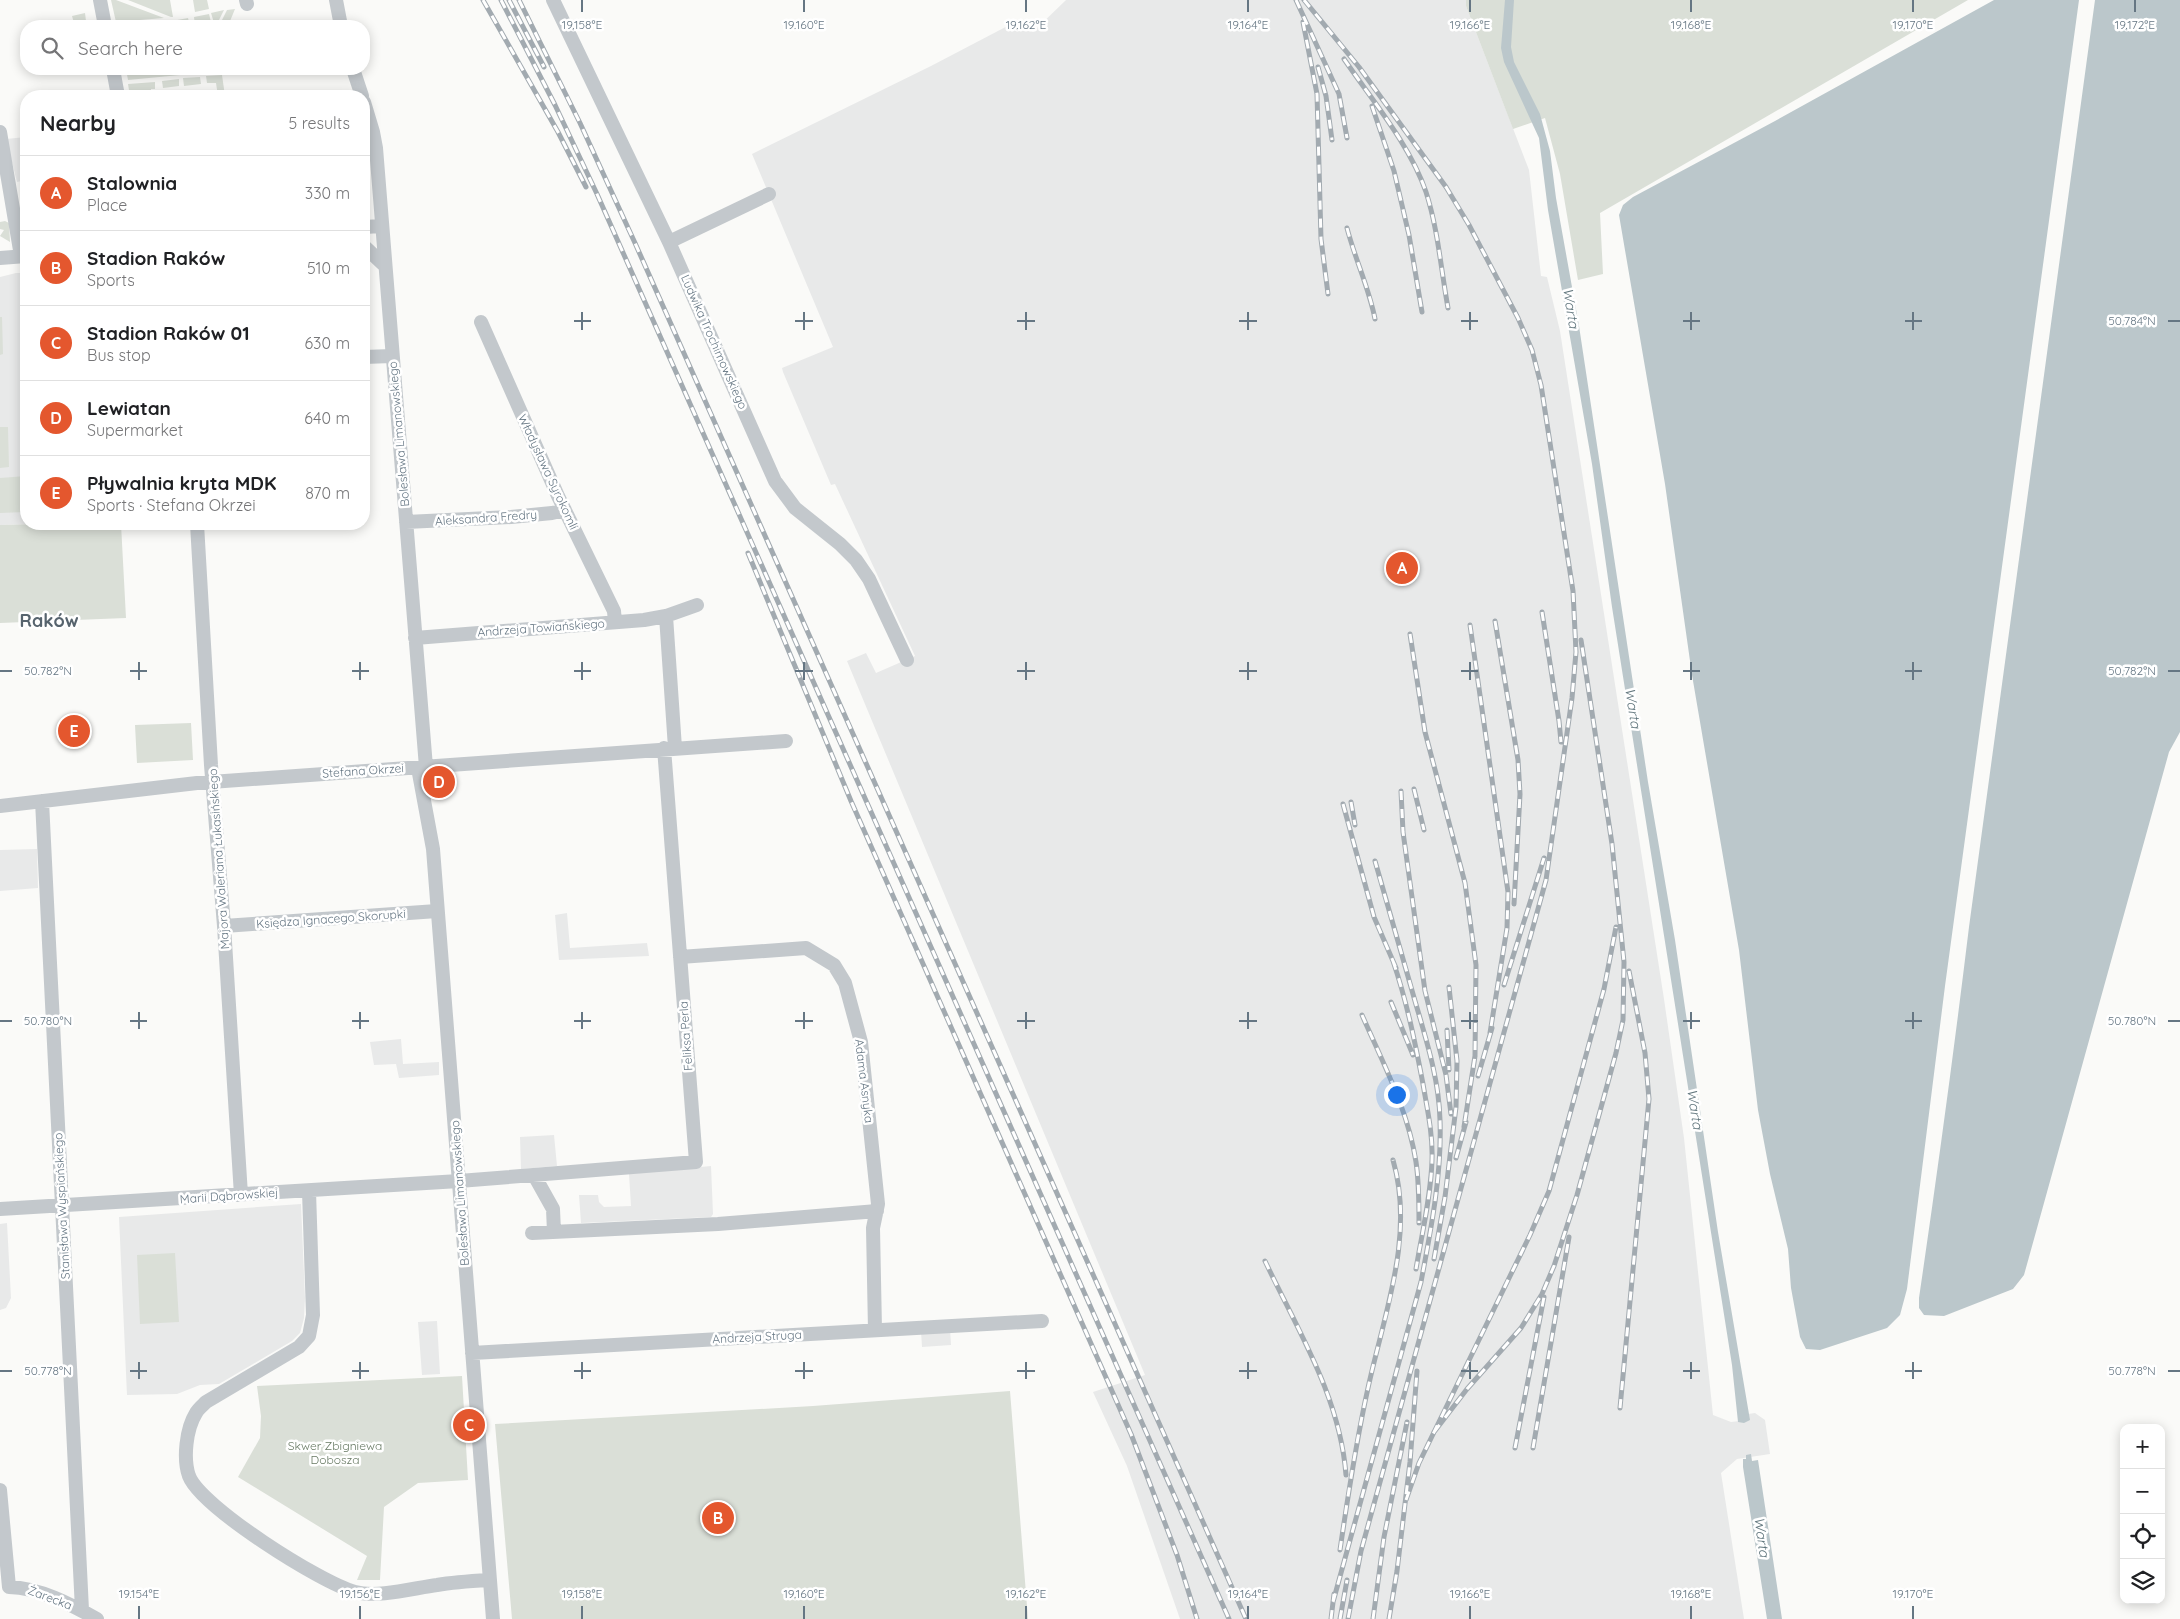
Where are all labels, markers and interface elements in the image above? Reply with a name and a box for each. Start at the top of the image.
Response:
text: 19.158°E [562,17,602,32]
text: 19.160°E [783,17,825,32]
text: 19.162°E [1006,17,1047,32]
text: 19.164°E [1228,17,1268,32]
text: 19.166°E [1450,17,1490,32]
text: 19.168°E [1671,17,1711,32]
text: 19.170°E [1893,17,1934,32]
text: 19.172°E [2115,17,2155,32]
search box [20,20,370,75]
icon: search [38,34,66,62]
text: Search here [78,36,183,60]
text: Nearby [40,110,116,136]
text: 5 results [289,113,350,133]
text: Stalownia [87,171,177,195]
text: A [51,183,61,203]
text: 330 m [305,183,350,203]
text: Place [87,195,127,215]
text: Stadion Raków [87,246,225,270]
text: B [51,258,61,278]
text: 510 m [307,258,350,278]
text: Sports [87,270,135,290]
street label: Ludwika Trochimowskiego [678,272,751,411]
water label: Warta [1559,287,1583,331]
text: 50.784°N [2108,313,2156,328]
text: Stadion Raków 01 [87,321,250,345]
text: C [51,333,61,353]
text: 630 m [305,333,350,353]
text: Bus stop [87,345,151,365]
street label: Bolesława Limanowskiego [385,361,412,507]
text: Lewiatan [87,396,171,420]
text: D [50,408,62,428]
text: 640 m [304,408,350,428]
street label: Władysława Syrokomli [515,412,582,532]
text: Supermarket [87,420,183,440]
text: Pływalnia kryta MDK [87,471,276,495]
text: E [51,483,61,503]
text: 870 m [305,483,350,503]
text: Sports · Stefana Okrzei [87,495,256,515]
street label: Aleksandra Fredry [434,506,538,529]
pin: A [1386,549,1418,587]
district label: Raków [19,609,79,632]
street label: Andrzeja Towiańskiego [477,616,605,639]
text: 50.782°N [24,663,72,678]
text: 50.782°N [2108,663,2156,678]
water label: Warta [1621,687,1645,731]
pin: E [58,712,90,750]
street label: Stefana Okrzei [322,760,404,781]
pin: D [423,763,455,801]
street label: Majora Waleriana Łukasińskiego [205,768,232,950]
street label: Księdza Ignacego Skorupki [256,906,406,931]
street label: Feliksa Perla [676,1001,695,1071]
text: 50.780°N [24,1013,72,1028]
text: 50.780°N [2108,1013,2156,1028]
street label: Adama Asnyka [852,1038,877,1124]
your location [1384,1082,1410,1108]
water label: Warta [1683,1088,1707,1132]
street label: Bolesława Limanowskiego [447,1120,472,1266]
street label: Stanisława Wyspiańskiego [50,1132,73,1280]
street label: Marii Dąbrowskiej [179,1185,279,1206]
street label: Andrzeja Struga [712,1327,802,1346]
text: 50.778°N [24,1363,72,1378]
text: 50.778°N [2108,1363,2156,1378]
pin: C [453,1406,485,1444]
map controls [2120,1424,2165,1604]
button: + [2120,1424,2165,1469]
park label: Skwer Zbigniewa Dobosza [288,1438,382,1467]
button: − [2120,1469,2165,1514]
pin: B [702,1499,734,1537]
button: locate [2120,1514,2165,1559]
water label: Warta [1750,1516,1774,1560]
button: layers [2120,1559,2165,1604]
street label: Żarecka [26,1582,74,1613]
text: 19.154°E [119,1586,159,1601]
text: 19.156°E [340,1586,380,1601]
text: 19.158°E [562,1586,602,1601]
text: 19.160°E [783,1586,825,1601]
text: 19.162°E [1006,1586,1047,1601]
text: 19.164°E [1228,1586,1268,1601]
text: 19.166°E [1450,1586,1490,1601]
text: 19.168°E [1671,1586,1711,1601]
text: 19.170°E [1893,1586,1934,1601]

